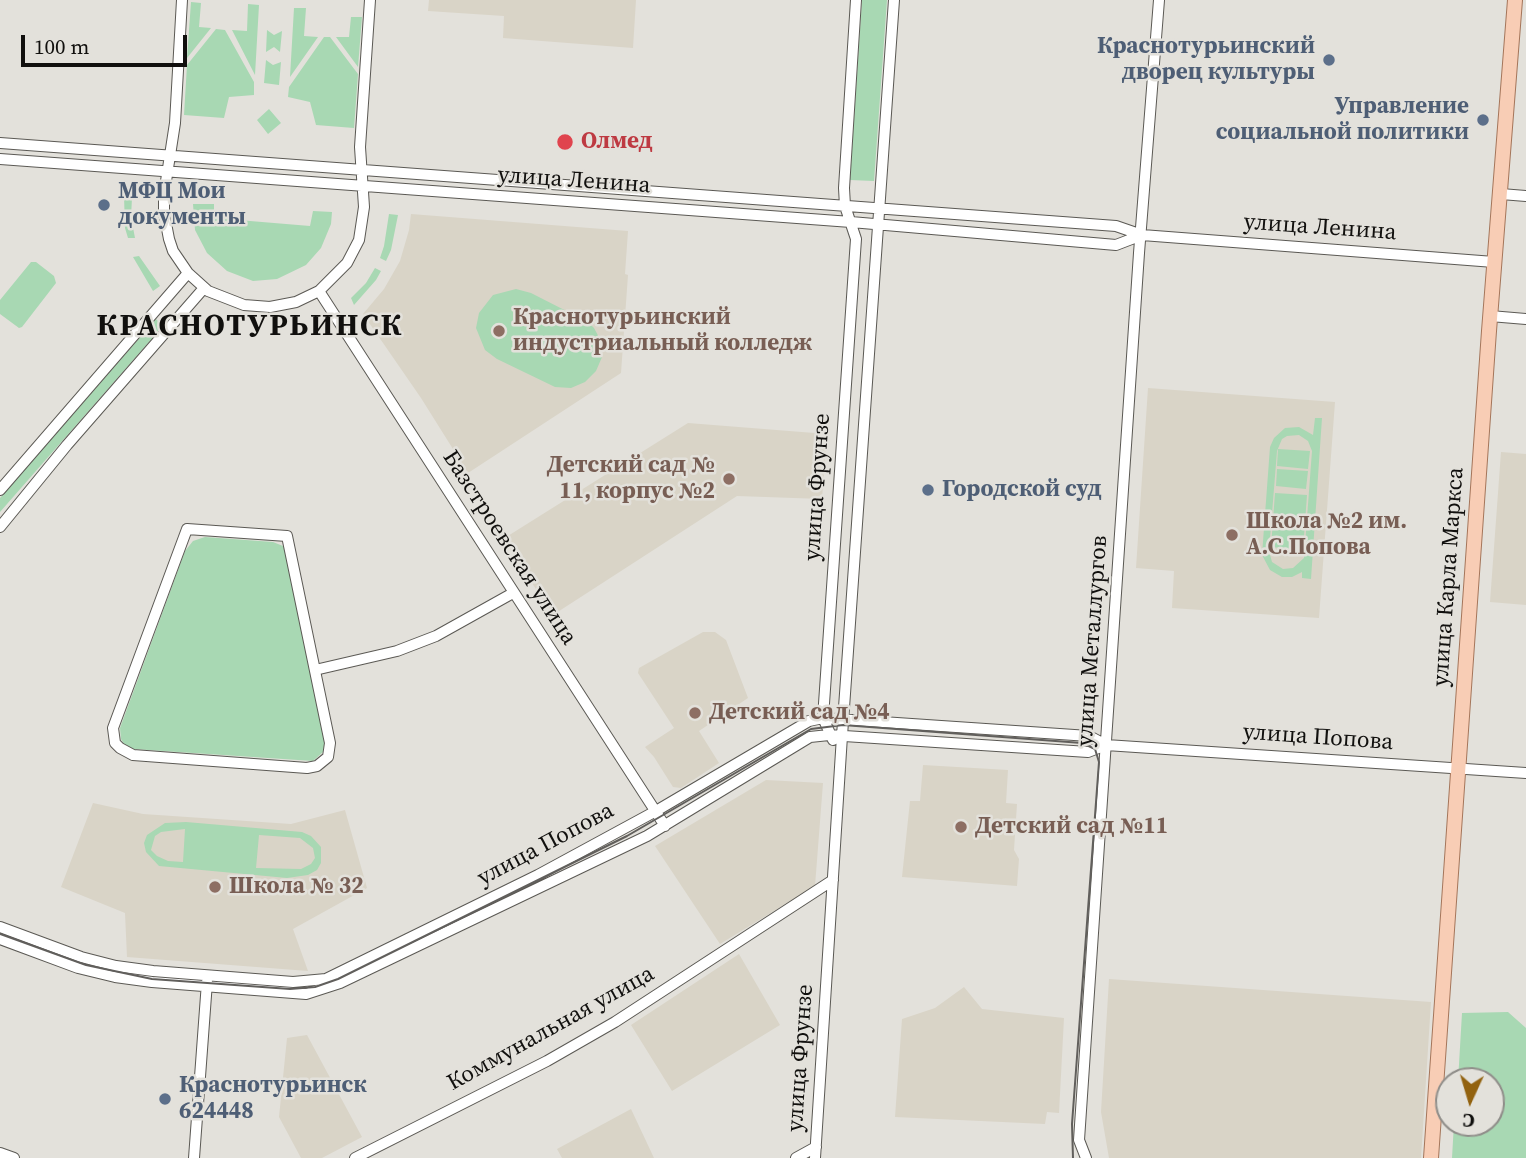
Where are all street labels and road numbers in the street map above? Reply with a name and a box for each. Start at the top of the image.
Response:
street label: улица Ленина [497,162,651,200]
street label: улица Ленина [1243,209,1397,247]
street label: улица Фрунзе [799,412,837,562]
street label: Базстроевская улица [436,446,582,650]
street label: улица Карла Маркса [1428,466,1470,688]
street label: улица Металлургов [1072,534,1114,748]
street label: улица Попова [1242,719,1394,757]
street label: улица Попова [473,797,619,893]
street label: Коммунальная улица [443,961,659,1097]
street label: улица Фрунзе [782,983,820,1133]

